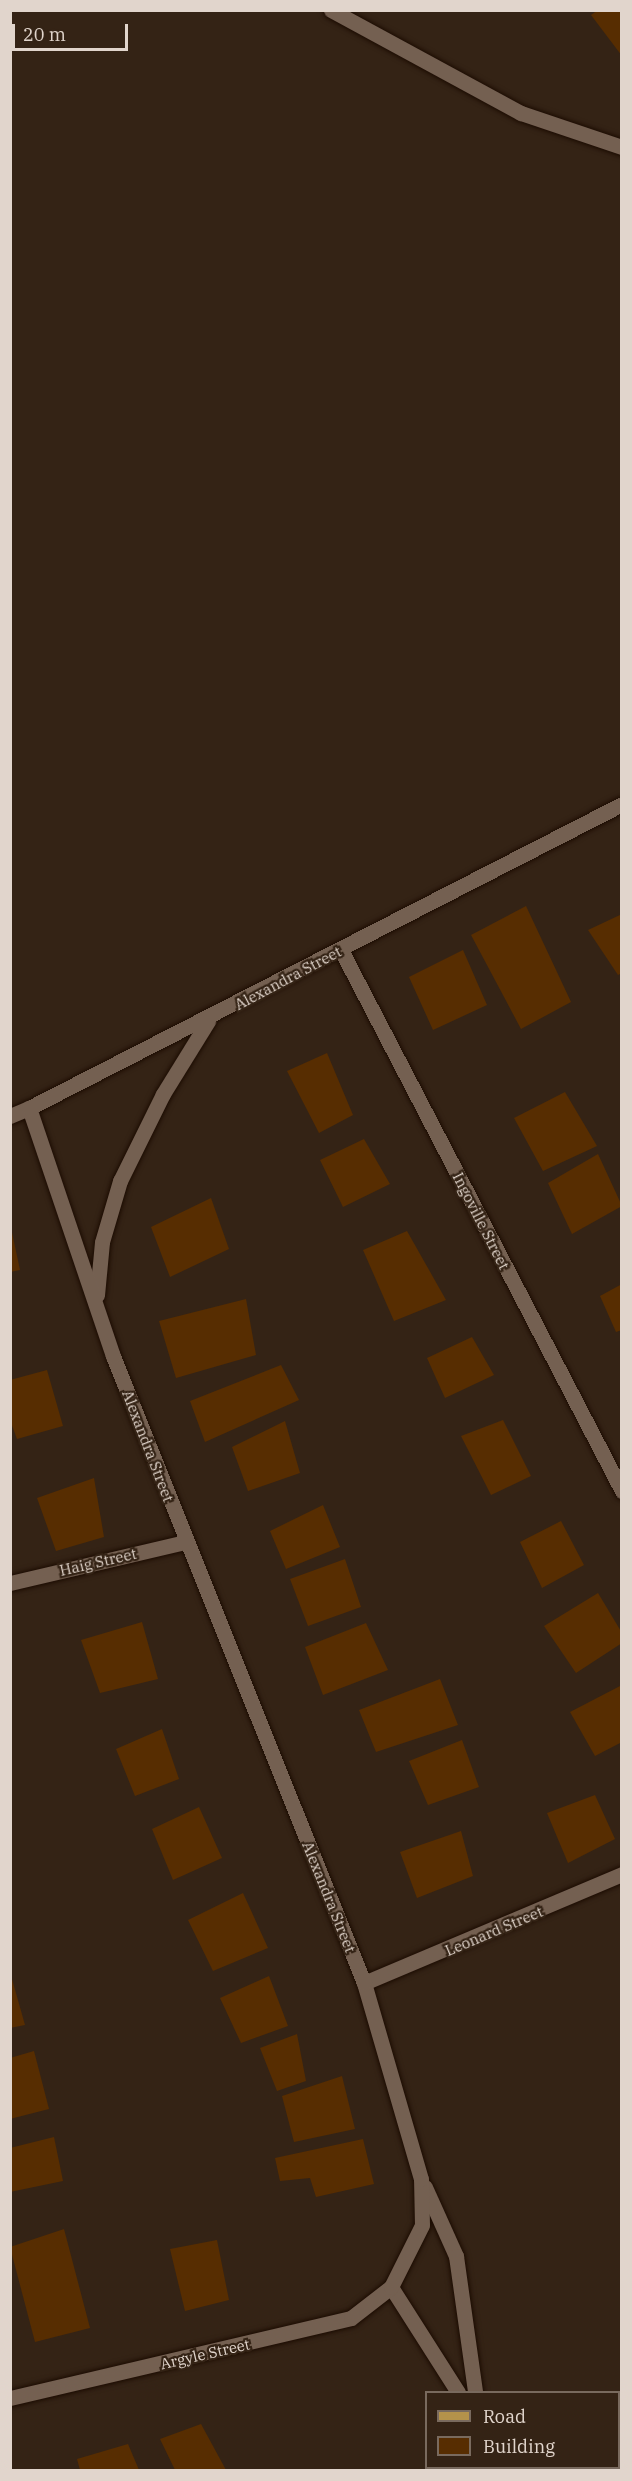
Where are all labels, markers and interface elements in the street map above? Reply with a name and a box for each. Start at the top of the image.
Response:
scale bar [15,12,130,50]
text: 20 m [23,23,66,46]
street label: Alexandra Street [232,942,344,1014]
street label: Ingoville Street [449,1169,513,1273]
street label: Alexandra Street [118,1388,178,1504]
street label: Haig Street [58,1544,138,1580]
street label: Alexandra Street [298,1839,360,1955]
street label: Leonard Street [442,1902,546,1960]
street label: Argyle Street [158,2335,252,2373]
legend [425,2391,620,2469]
text: Road [483,2405,526,2428]
text: Building [483,2435,555,2458]

